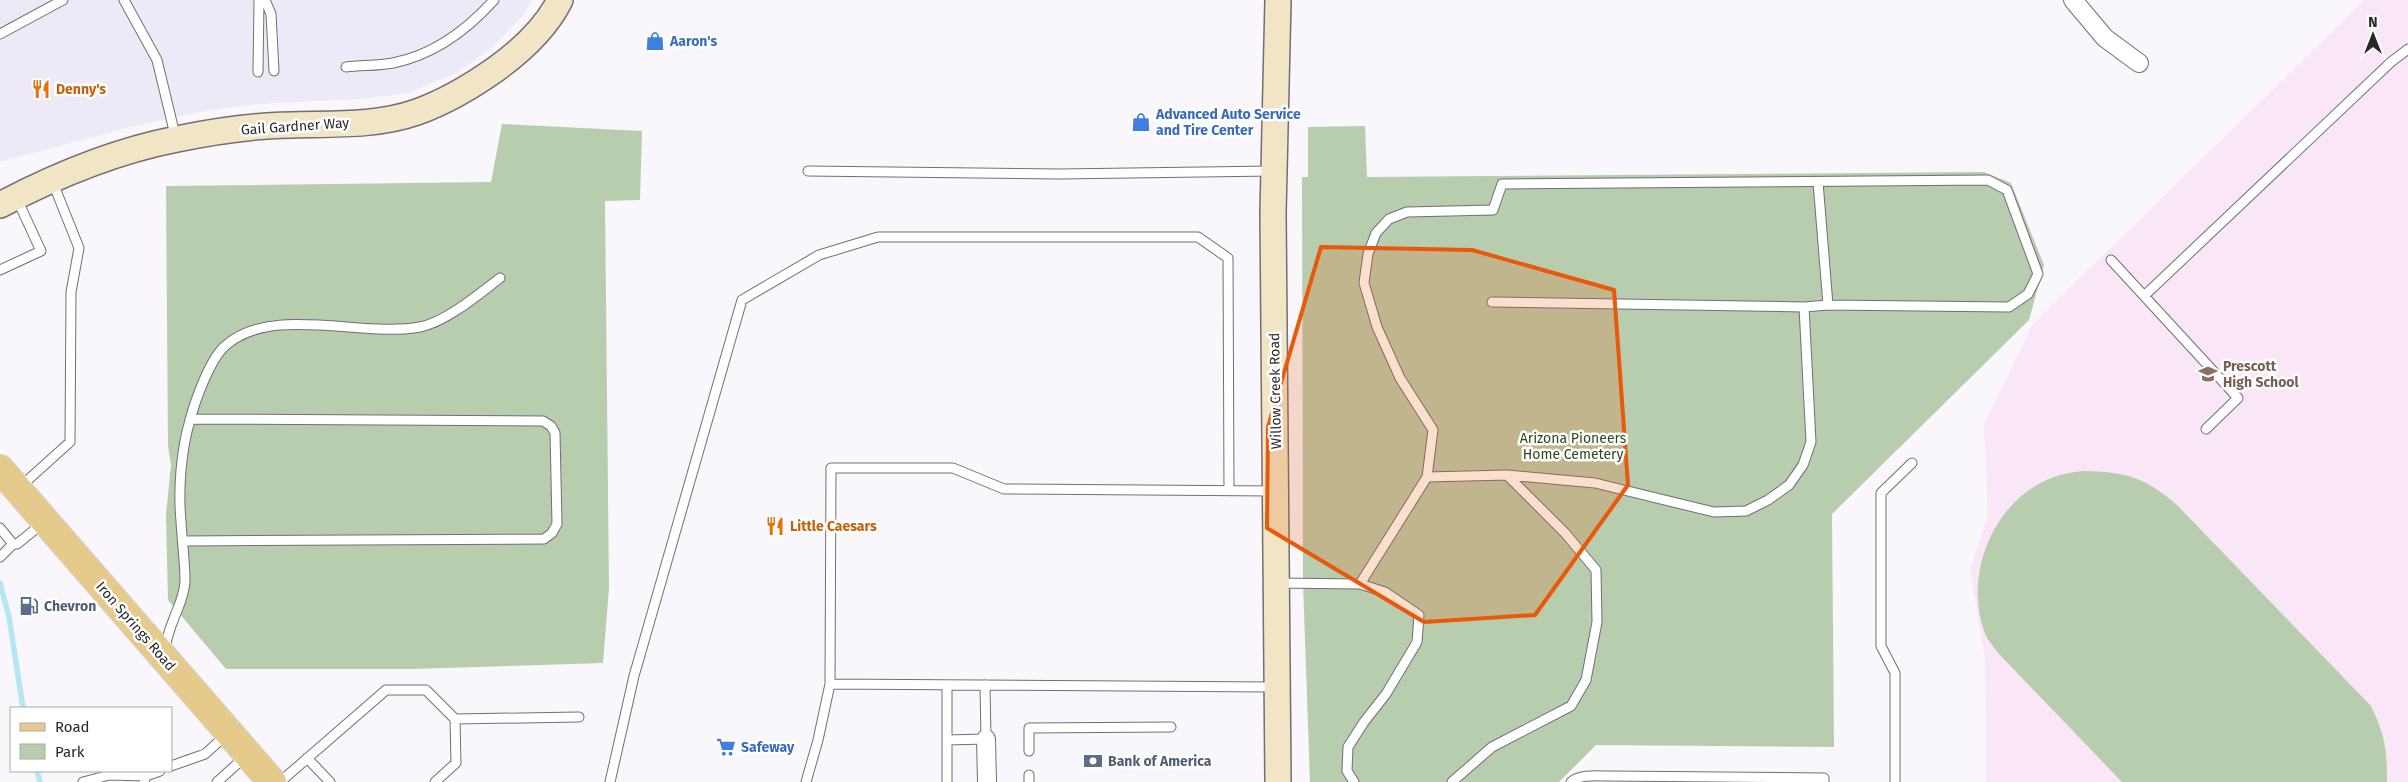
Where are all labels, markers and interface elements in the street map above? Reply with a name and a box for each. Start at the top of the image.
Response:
north arrow [2348,10,2398,60]
text: N [2368,14,2378,31]
shop icon: Aaron's [644,30,666,52]
place label: Aaron's [669,33,717,50]
restaurant icon: Denny's [30,78,52,100]
place label: Denny's [56,81,106,98]
place label: Advanced Auto Service and Tire Center [1155,106,1301,139]
shop icon: Advanced Auto Service and Tire Center [1130,111,1152,133]
street label: Gail Gardner Way [240,114,350,139]
street label: Willow Creek Road [1266,333,1285,449]
place label: Prescott High School [2223,358,2300,391]
school or university icon: Prescott High School [2197,363,2219,385]
park label: Arizona Pioneers Home Cemetery [1520,430,1627,463]
restaurant icon: Little Caesars [764,515,786,537]
place label: Little Caesars [790,518,877,535]
street label: Iron Springs Road [92,578,179,674]
fuel station icon: Chevron [18,595,40,617]
place label: Chevron [44,598,96,615]
legend [10,707,172,772]
text: Road [55,718,90,736]
supermarket icon: Safeway [715,736,737,758]
place label: Safeway [741,739,795,756]
text: Park [55,743,85,761]
bank icon: Bank of America [1082,750,1104,772]
place label: Bank of America [1108,753,1212,770]

